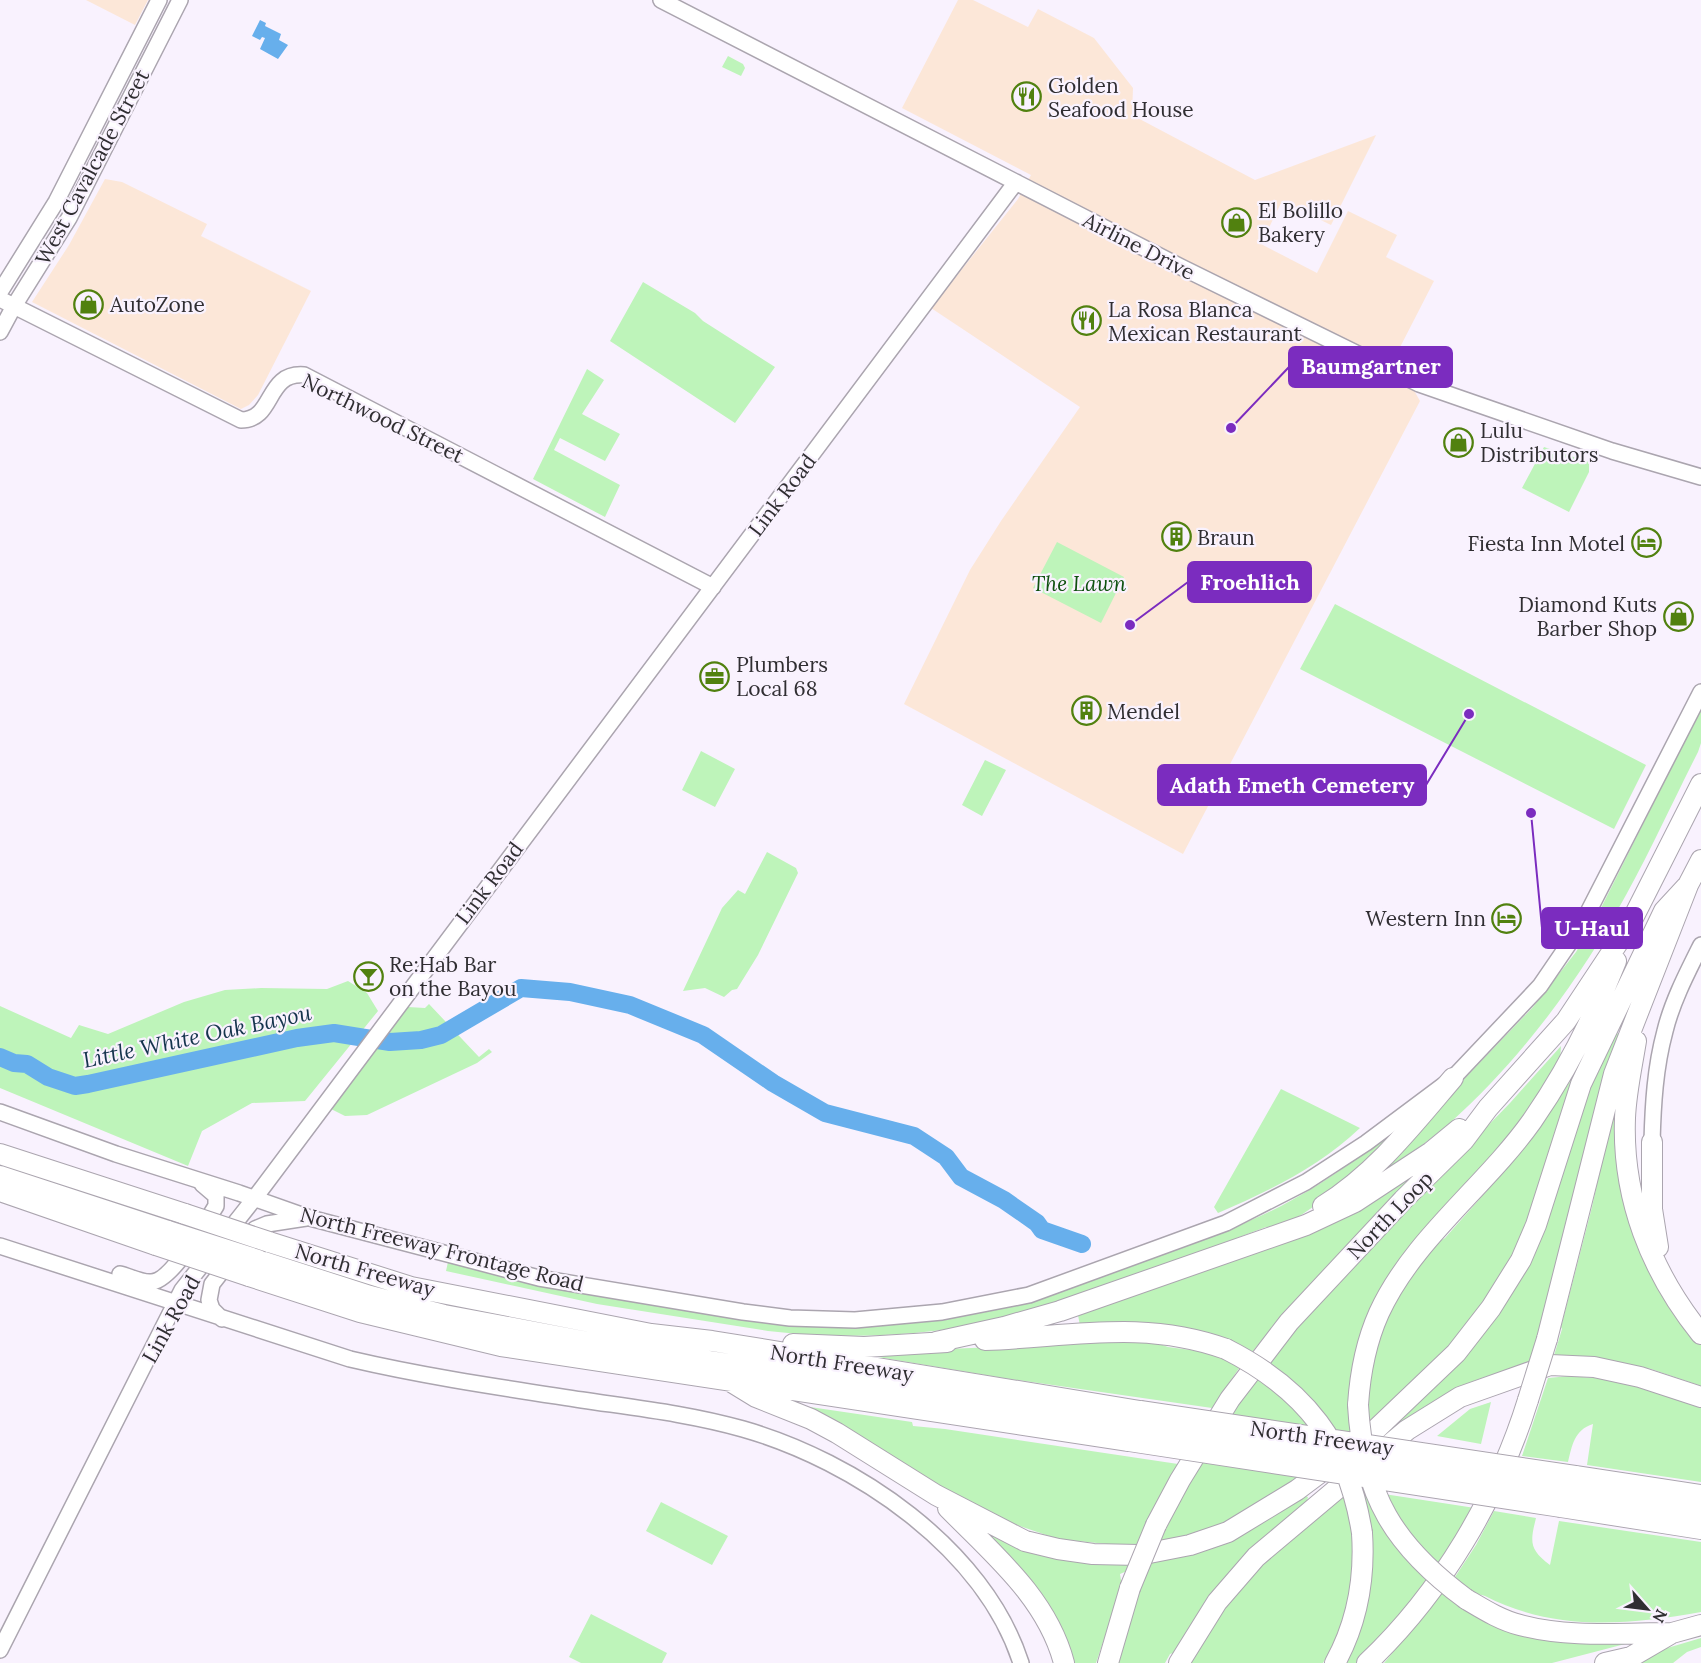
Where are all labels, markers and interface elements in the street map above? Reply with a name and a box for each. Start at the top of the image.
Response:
street label: West Cavalcade Street [29,64,155,270]
place label: Golden Seafood House [1048,72,1194,123]
restaurant icon: Golden Seafood House [1011,81,1043,113]
place label: El Bolillo Bakery [1258,197,1343,248]
street label: Airline Drive [1078,206,1199,286]
shop icon: El Bolillo Bakery [1221,206,1253,238]
shop icon: AutoZone [73,288,105,320]
place label: AutoZone [109,291,205,318]
place label: La Rosa Blanca Mexican Restaurant [1108,296,1303,347]
restaurant icon: La Rosa Blanca Mexican Restaurant [1071,305,1103,337]
callout: Baumgartner [1289,347,1452,387]
text: Baumgartner [1301,352,1441,380]
street label: Northwood Street [298,367,469,469]
place label: Lulu Distributors [1480,417,1598,468]
shop icon: Lulu Distributors [1443,426,1475,458]
street label: Link Road [742,448,822,542]
building icon: Braun [1160,521,1192,553]
place label: Braun [1197,524,1255,551]
hotel icon: Fiesta Inn Motel [1630,527,1662,559]
place label: Fiesta Inn Motel [1468,530,1625,557]
callout: Froehlich [1188,562,1311,602]
text: Froehlich [1200,568,1300,596]
park label: The Lawn [1032,570,1126,597]
place label: Diamond Kuts Barber Shop [1518,591,1657,642]
shop icon: Diamond Kuts Barber Shop [1662,600,1694,632]
place label: Plumbers Local 68 [736,651,828,702]
office icon: Plumbers Local 68 [699,660,731,692]
building icon: Mendel [1070,695,1102,727]
place label: Mendel [1107,698,1180,725]
callout: Adath Emeth Cemetery [1158,765,1426,805]
text: Adath Emeth Cemetery [1170,771,1415,799]
street label: Link Road [449,836,529,930]
hotel icon: Western Inn [1491,902,1523,934]
place label: Western Inn [1366,905,1486,932]
callout: U-Haul [1542,908,1642,948]
text: U-Haul [1554,914,1630,942]
place label: Re:Hab Bar on the Bayou [389,951,517,1002]
bar icon: Re:Hab Bar on the Bayou [352,960,384,992]
water label: Little White Oak Bayou [80,998,314,1074]
street label: North Loop [1341,1165,1439,1265]
street label: North Freeway Frontage Road [298,1202,586,1296]
street label: North Freeway [292,1238,438,1302]
street label: Link Road [136,1270,206,1368]
street label: North Freeway [768,1338,916,1388]
street label: North Freeway [1248,1415,1396,1461]
north arrow [1617,1579,1677,1639]
text: N [1649,1606,1672,1626]

